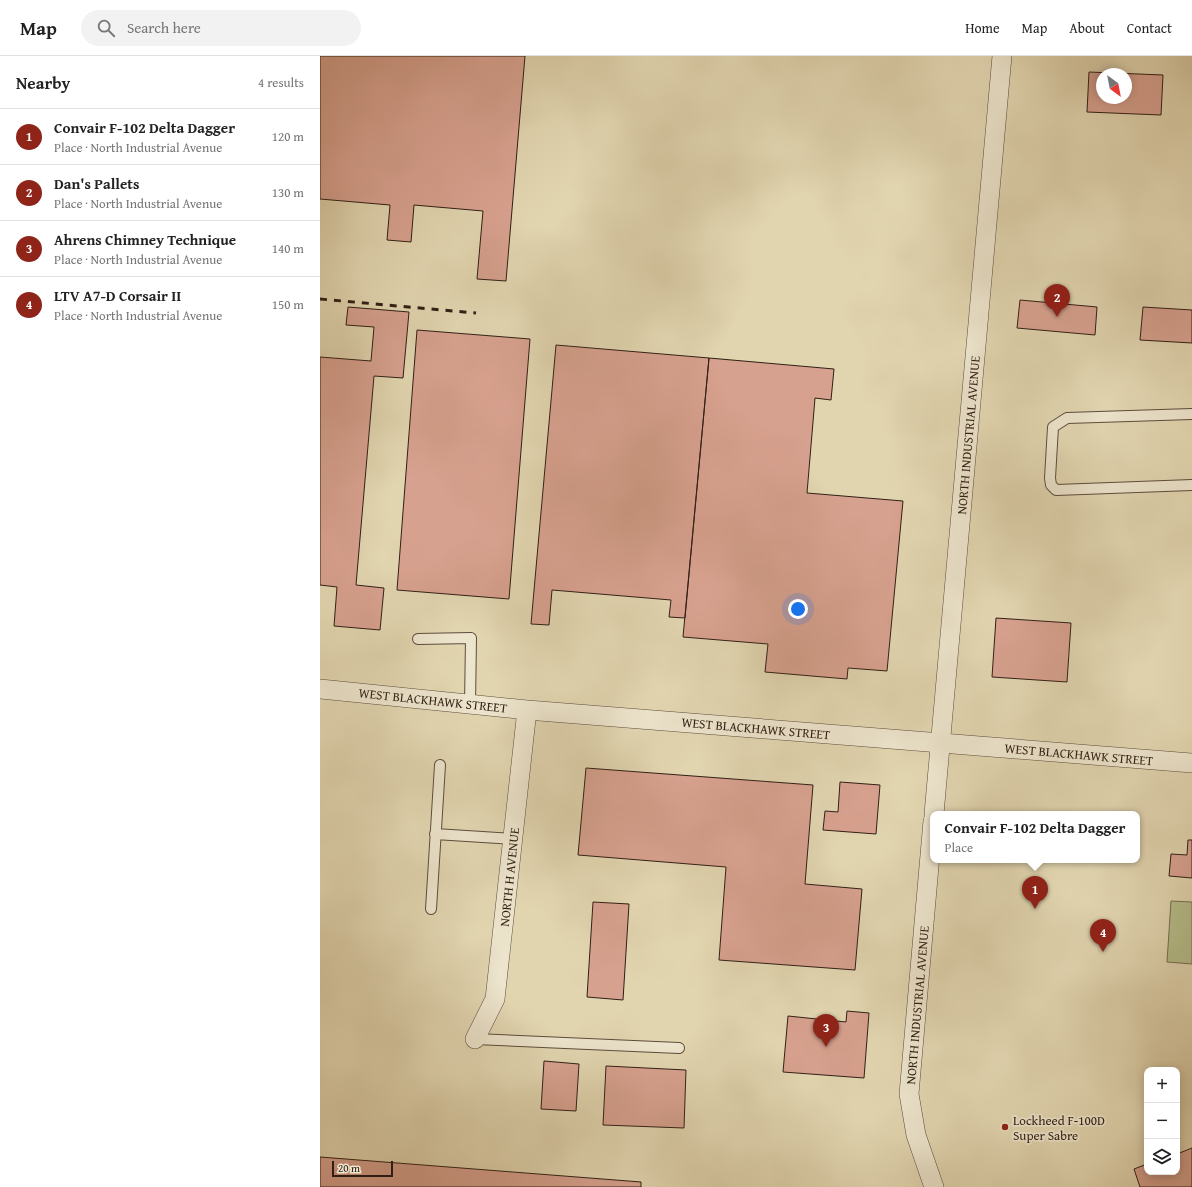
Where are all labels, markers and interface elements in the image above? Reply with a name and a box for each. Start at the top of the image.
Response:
search box [81,10,361,46]
text: Map [20,14,57,42]
icon: search [95,17,117,39]
text: Search here [127,17,201,38]
text: Home [965,18,1000,38]
text: Map [1022,18,1047,38]
text: About [1069,18,1105,38]
text: Contact [1127,18,1172,38]
north arrow [1096,68,1132,104]
text: Nearby [16,70,70,95]
text: 4 results [258,73,304,92]
text: Convair F-102 Delta Dagger [54,117,235,138]
text: 1 [26,127,32,146]
text: 120 m [272,127,304,146]
text: Place · North Industrial Avenue [54,138,222,157]
text: Dan's Pallets [54,173,139,194]
text: 2 [26,183,32,202]
text: 130 m [272,183,304,202]
text: Place · North Industrial Avenue [54,194,222,213]
text: Ahrens Chimney Technique [54,229,236,250]
text: 3 [26,239,32,258]
text: 140 m [272,239,304,258]
text: Place · North Industrial Avenue [54,250,222,269]
pin: 2 [1044,284,1070,317]
text: LTV A7-D Corsair II [54,285,181,306]
text: 4 [26,295,32,314]
text: 150 m [272,295,304,314]
text: Place · North Industrial Avenue [54,306,222,325]
street label: NORTH INDUSTRIAL AVENUE [952,355,985,515]
your location [788,599,808,619]
street label: WEST BLACKHAWK STREET [358,683,509,718]
street label: WEST BLACKHAWK STREET [681,713,832,745]
street label: WEST BLACKHAWK STREET [1004,739,1155,771]
popup [930,811,1140,863]
text: Convair F-102 Delta Dagger [944,817,1126,838]
street label: NORTH H AVENUE [495,826,524,928]
text: Place [944,838,973,857]
pin: 1 [1022,876,1048,909]
pin: 4 [1090,919,1116,952]
street label: NORTH INDUSTRIAL AVENUE [901,925,934,1085]
pin: 3 [813,1014,839,1047]
map controls [1144,1067,1180,1175]
button: + [1144,1067,1180,1103]
button: − [1144,1103,1180,1139]
place label: Lockheed F-100D Super Sabre [1013,1111,1105,1145]
marker: Lockheed F-100D Super Sabre [1000,1122,1010,1132]
button: layers [1144,1139,1180,1175]
scale bar [332,1159,393,1178]
text: 20 m [338,1160,360,1176]

